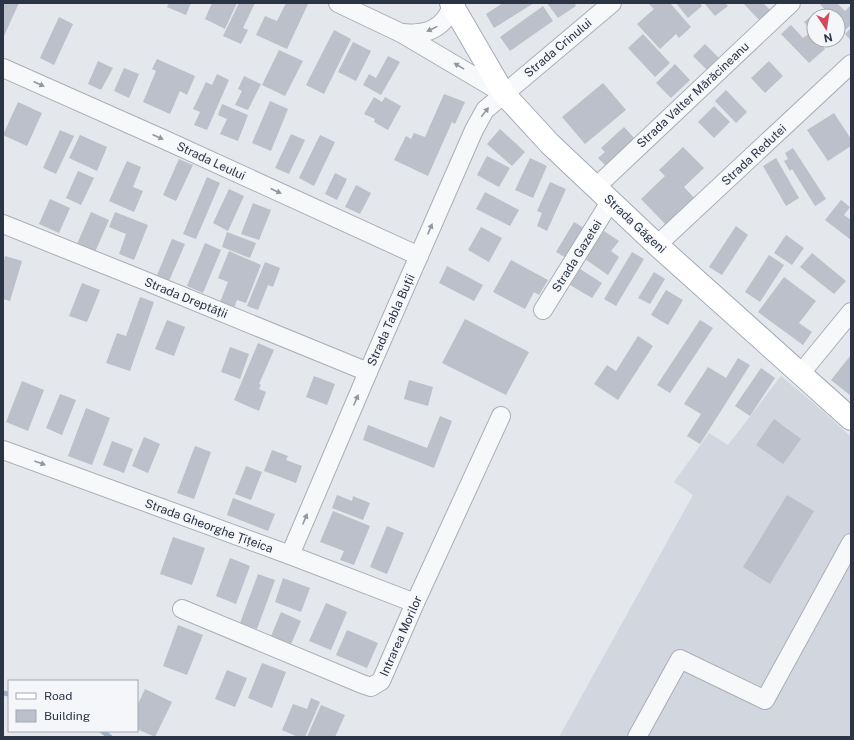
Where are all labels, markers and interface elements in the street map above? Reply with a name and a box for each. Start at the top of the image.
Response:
north arrow [806,8,846,48]
street label: Strada Crinului [521,16,595,80]
one-way arrow [426,25,438,32]
text: N [823,31,834,45]
street label: Strada Valter Mărăcineanu [634,39,752,151]
one-way arrow [453,63,465,70]
one-way arrow [33,81,44,87]
one-way arrow [481,106,490,117]
street label: Strada Redutei [719,121,789,189]
one-way arrow [152,134,164,140]
street label: Strada Leului [174,139,248,183]
one-way arrow [270,188,281,194]
street label: Strada Găgeni [601,192,669,256]
street label: Strada Gazetei [549,217,605,295]
one-way arrow [428,223,434,235]
street label: Strada Tabla Buții [364,272,418,368]
street label: Strada Dreptății [142,275,230,321]
one-way arrow [353,394,359,405]
one-way arrow [34,460,46,466]
street label: Strada Gheorghe Țițeica [143,496,275,556]
one-way arrow [302,514,308,525]
street label: Intrarea Morilor [377,593,425,678]
legend [8,680,138,732]
text: Road [44,689,72,703]
text: Building [44,709,90,723]

